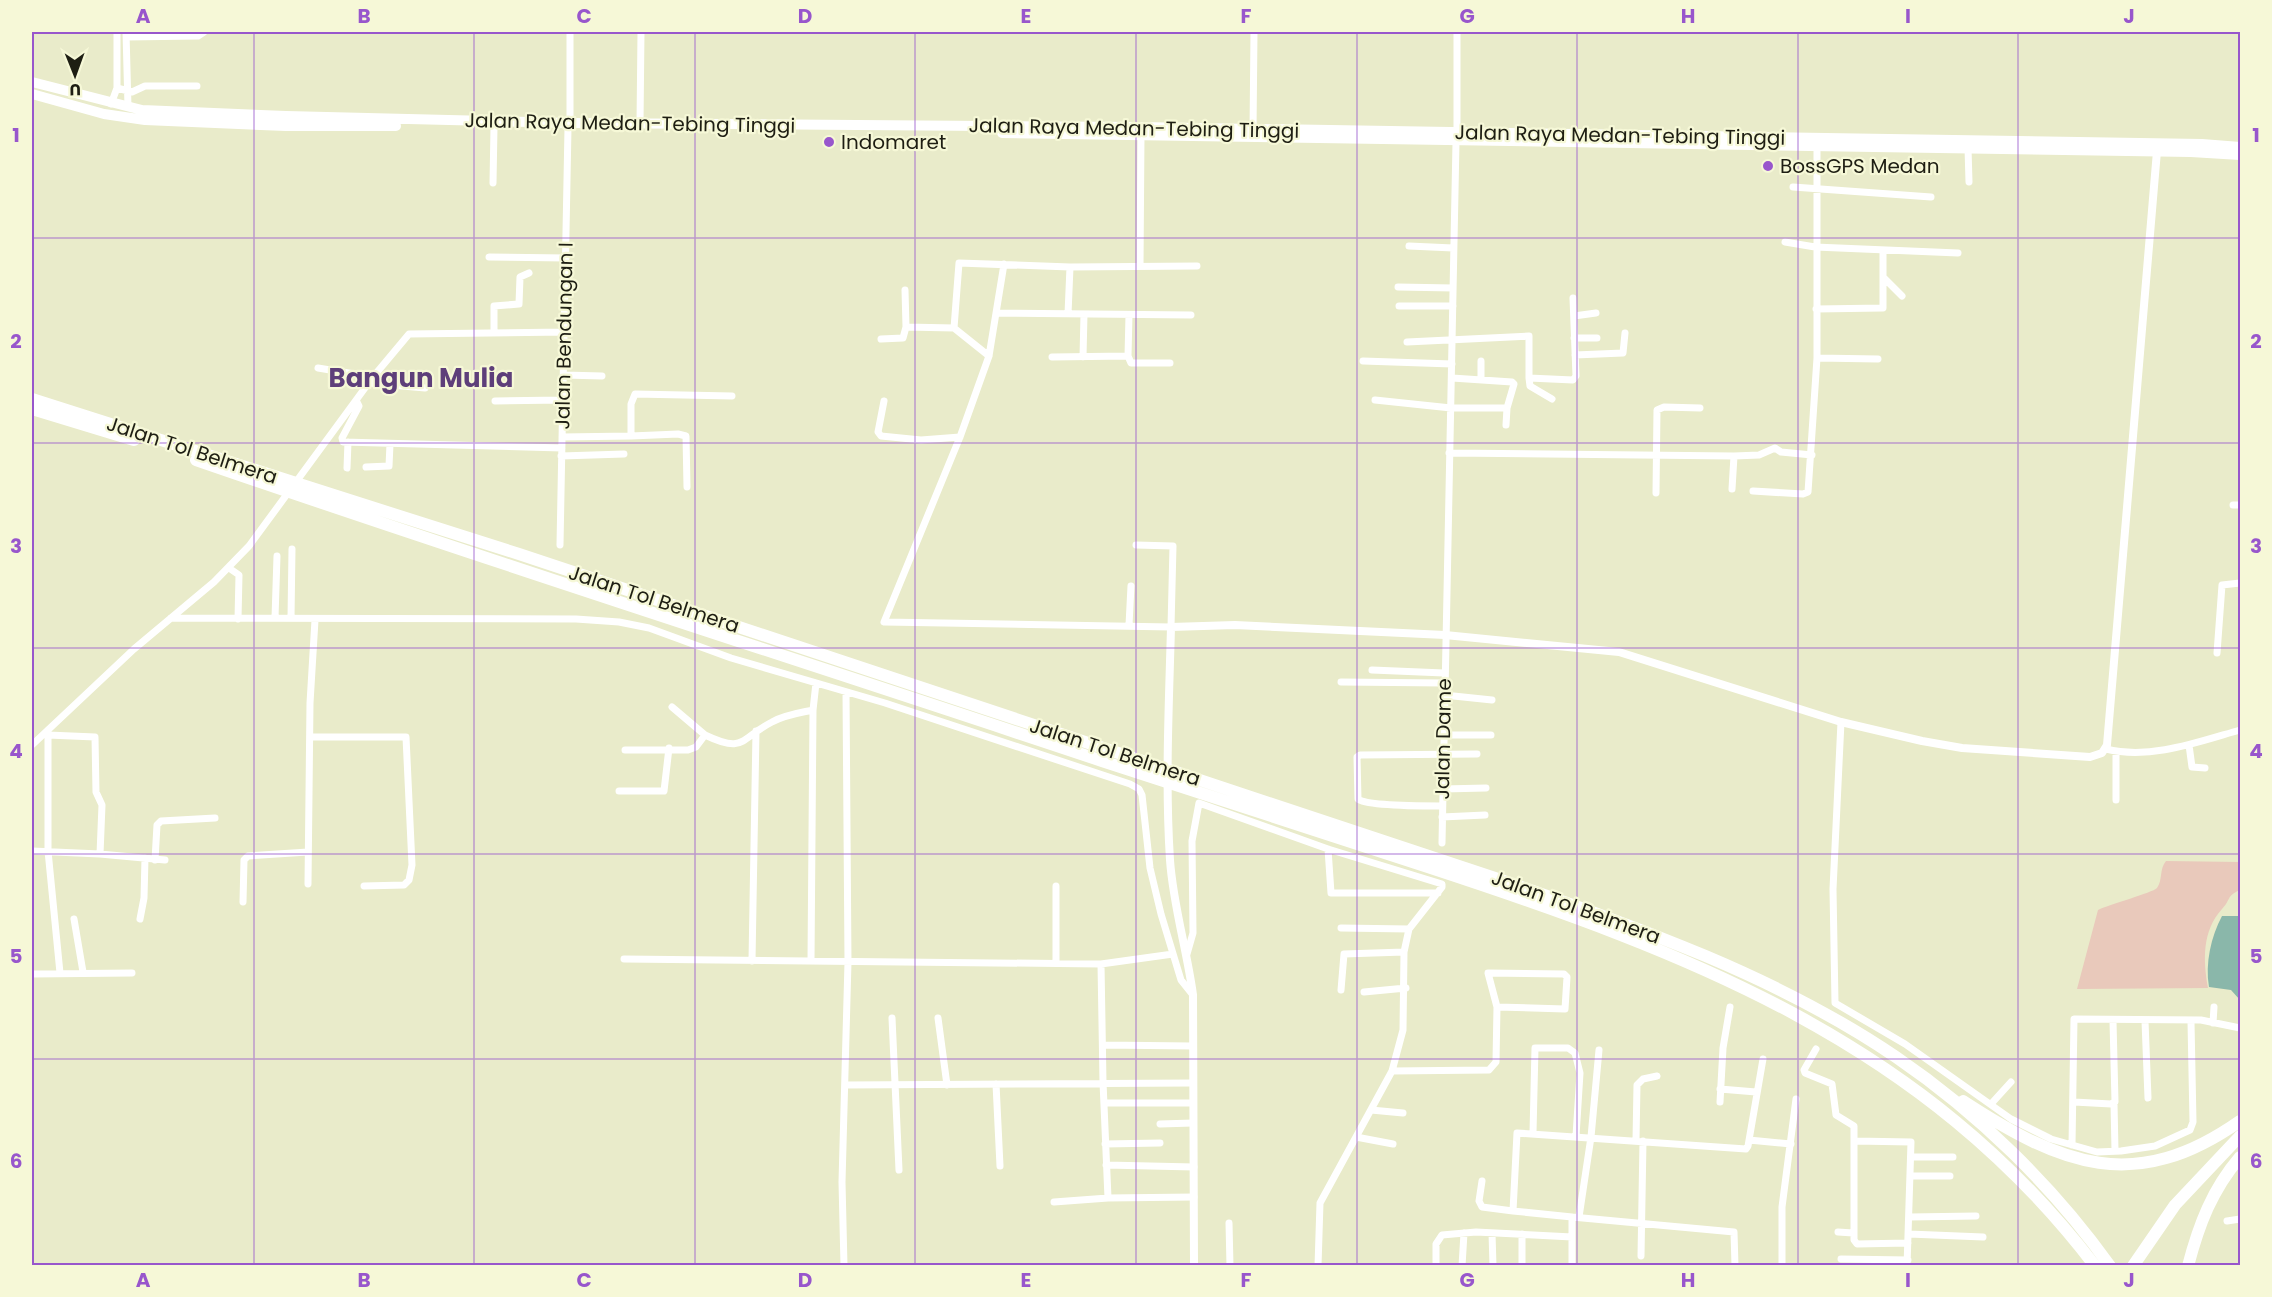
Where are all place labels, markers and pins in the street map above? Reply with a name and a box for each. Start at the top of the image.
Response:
place label: Indomaret [841,128,946,156]
marker: Indomaret [822,135,836,149]
place label: BossGPS Medan [1780,152,1940,180]
marker: BossGPS Medan [1761,159,1775,173]

